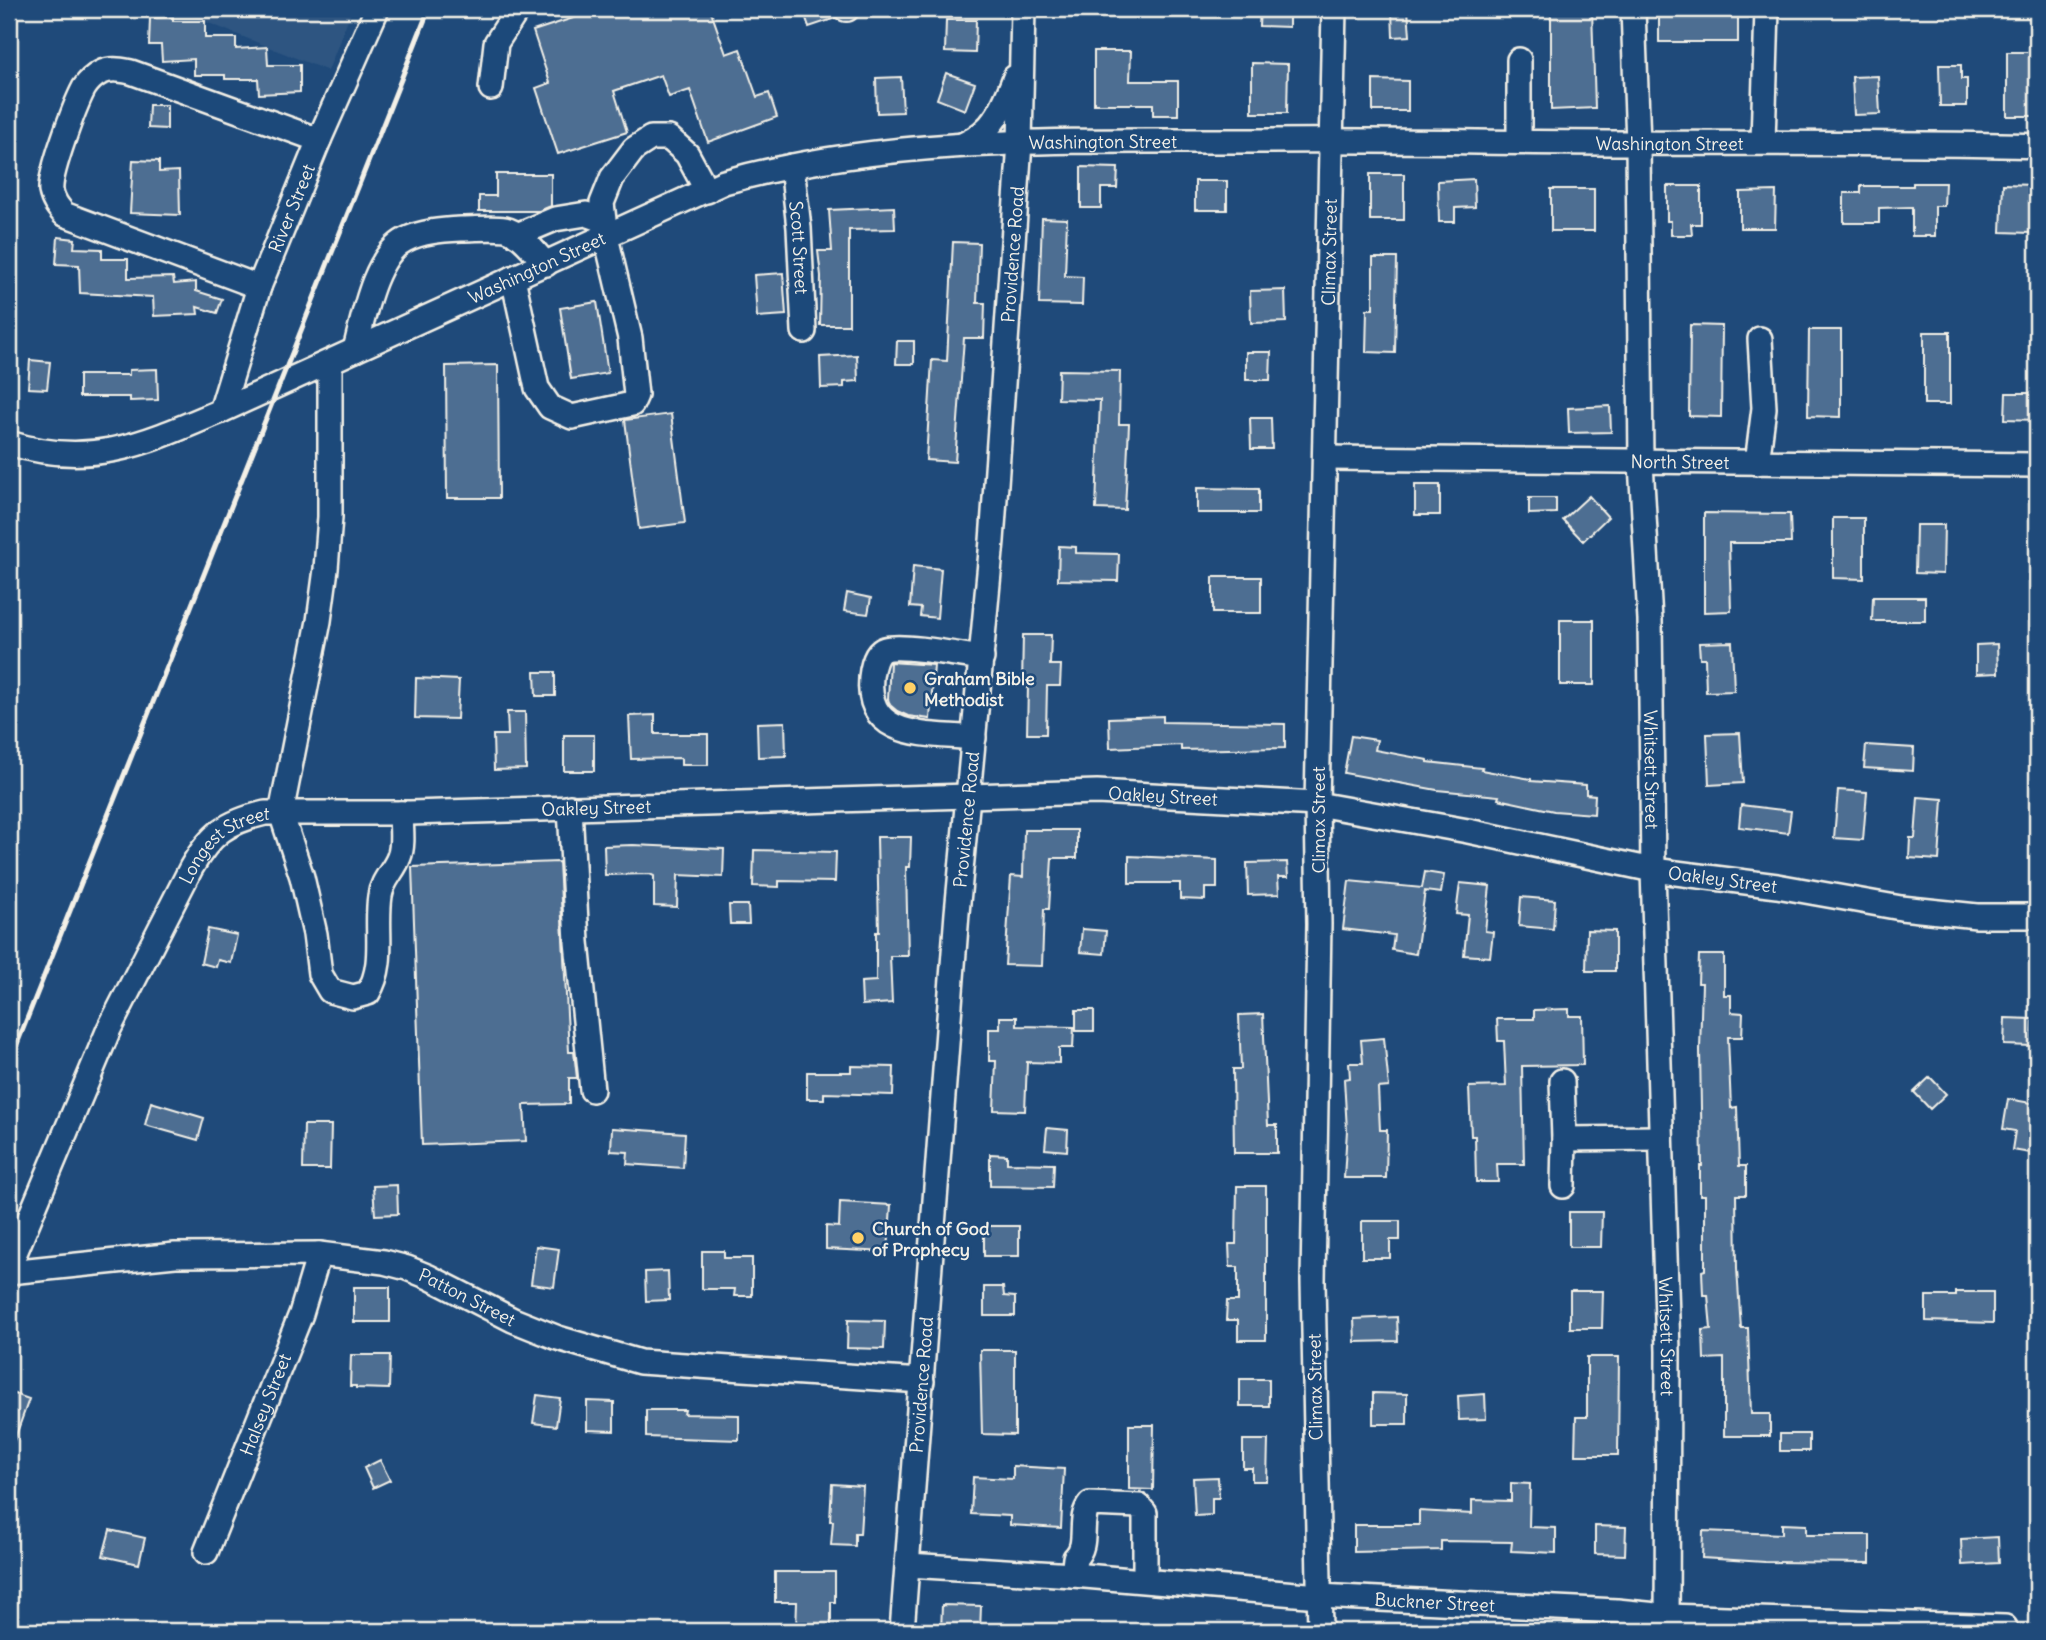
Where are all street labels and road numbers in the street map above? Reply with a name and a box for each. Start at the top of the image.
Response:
street label: Washington Street [1028,129,1177,154]
street label: Washington Street [1595,131,1744,155]
street label: River Street [263,160,320,256]
street label: Providence Road [996,185,1028,323]
street label: Climax Street [1316,198,1341,306]
street label: Scott Street [785,200,814,295]
street label: Washington Street [464,226,609,309]
street label: North Street [1631,450,1729,473]
street label: Whitsett Street [1640,710,1664,829]
street label: Providence Road [948,750,984,889]
street label: Climax Street [1307,766,1330,874]
street label: Oakley Street [1107,781,1218,810]
street label: Oakley Street [541,794,651,820]
street label: Longest Street [173,802,270,888]
street label: Oakley Street [1667,861,1779,897]
street label: Patton Street [416,1263,520,1331]
street label: Whitsett Street [1654,1276,1680,1396]
street label: Providence Road [904,1315,938,1454]
street label: Climax Street [1303,1333,1327,1441]
street label: Halsey Street [234,1350,296,1459]
street label: Buckner Street [1374,1587,1495,1616]

